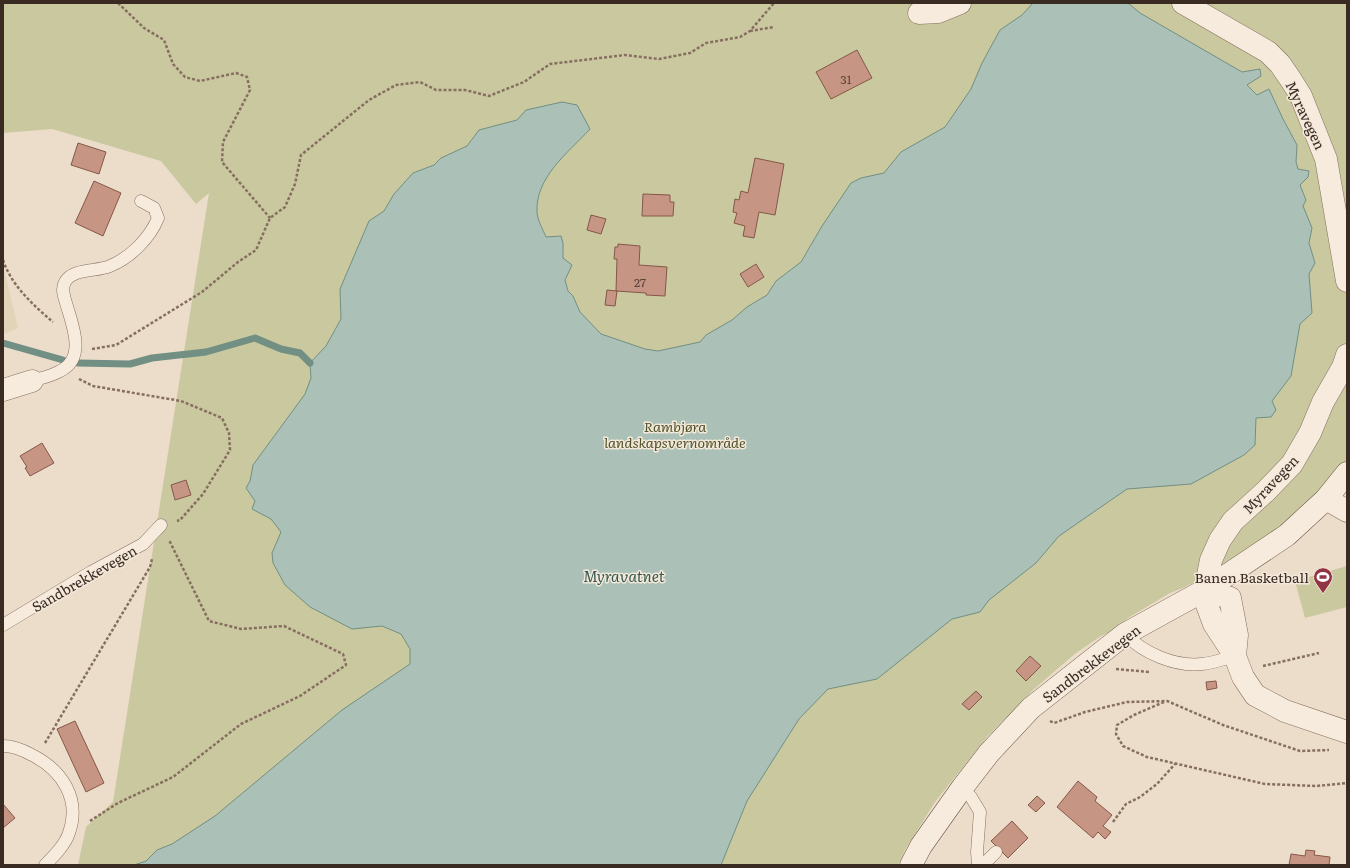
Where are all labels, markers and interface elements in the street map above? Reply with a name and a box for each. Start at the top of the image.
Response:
house number: 31 [840,70,852,88]
street label: Myravegen [1281,77,1331,153]
house number: 27 [634,273,646,291]
park label: Rambjøra landskapsvernområde [604,416,746,452]
street label: Myravegen [1238,450,1302,518]
street label: Sandbrekkevegen [28,540,140,616]
water label: Myravatnet [583,564,665,587]
sports icon: Banen Basketball [1312,566,1334,594]
place label: Banen Basketball [1194,567,1309,587]
street label: Sandbrekkevegen [1038,619,1144,707]

